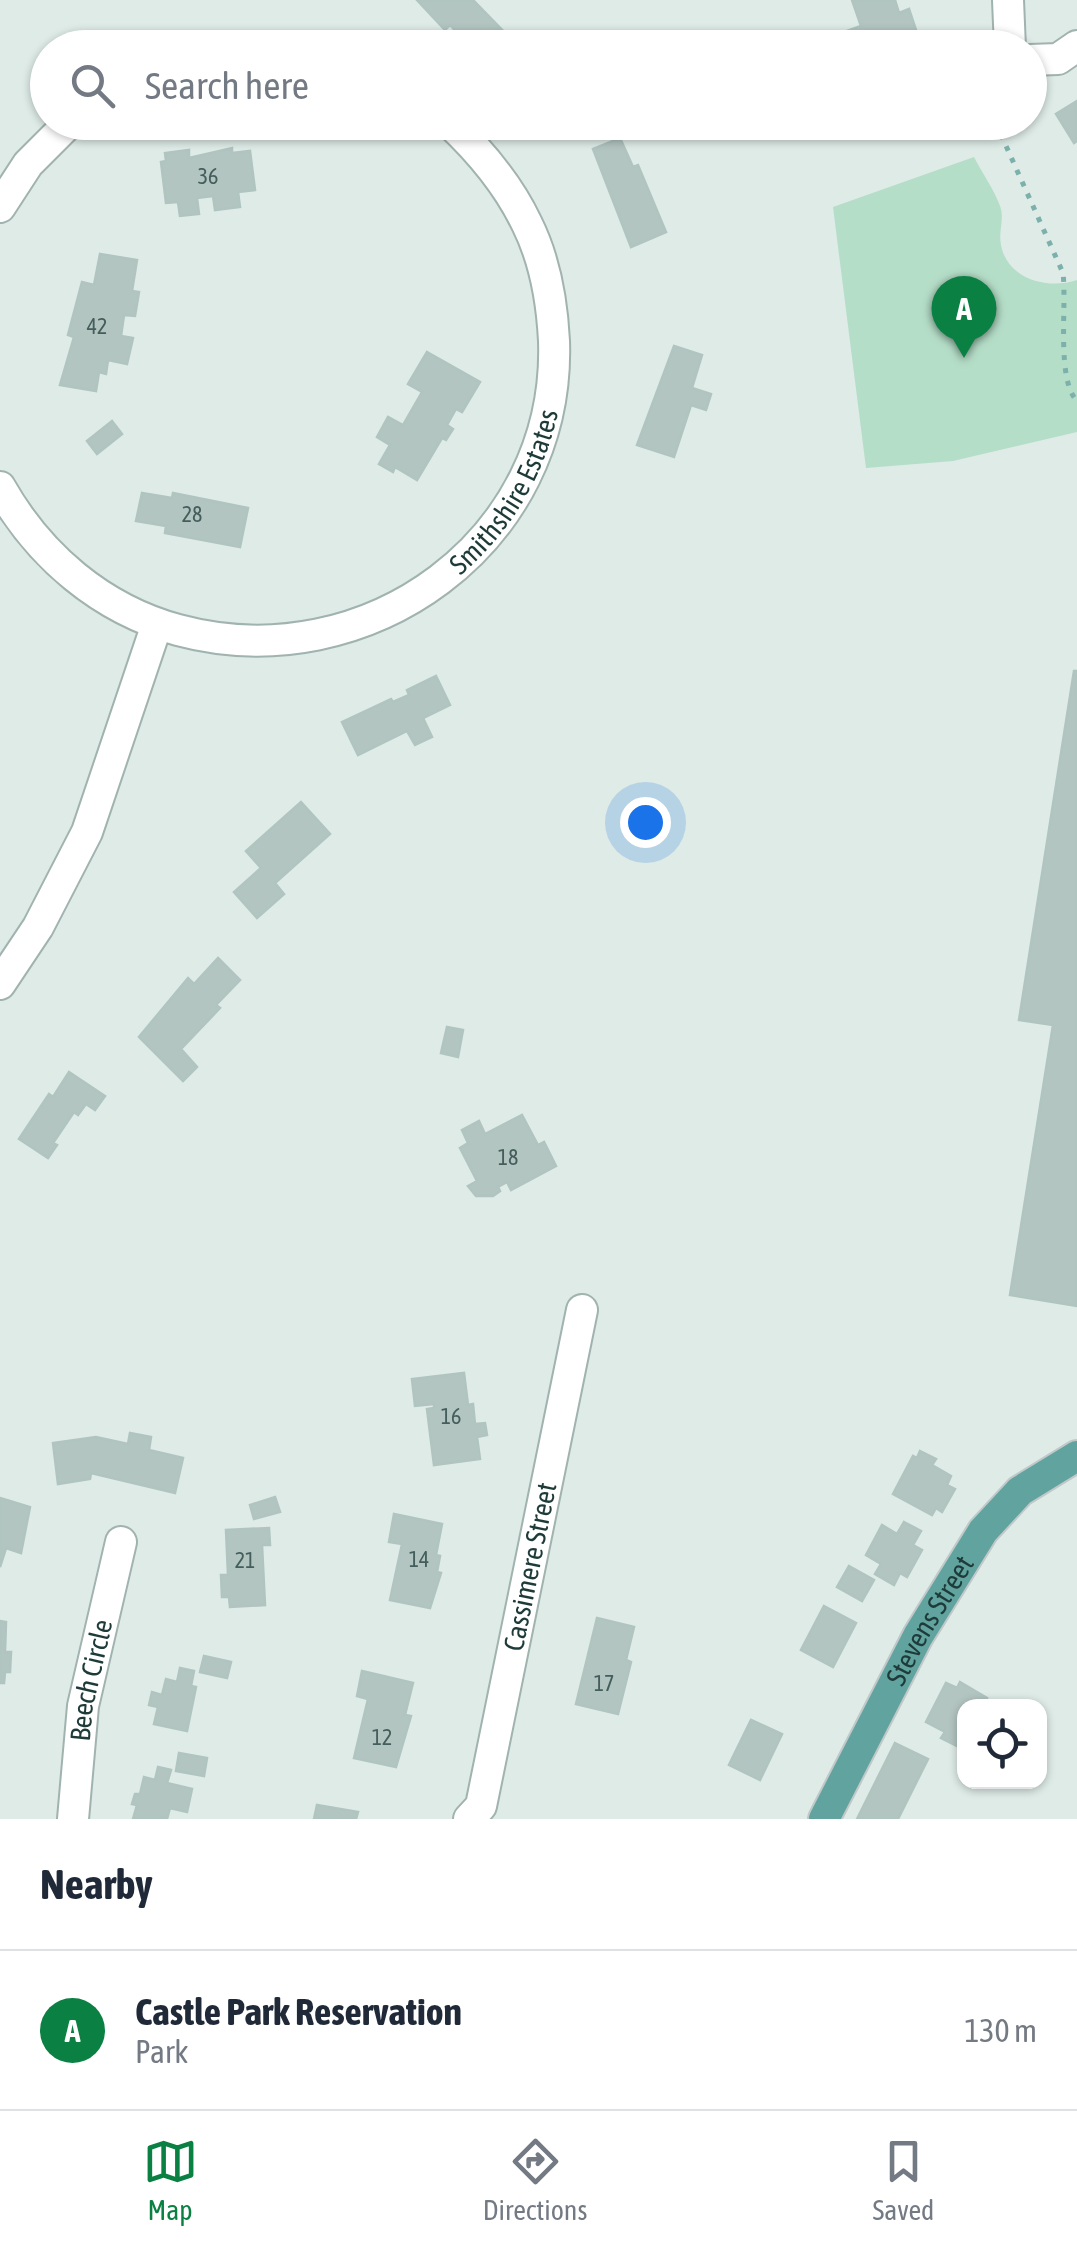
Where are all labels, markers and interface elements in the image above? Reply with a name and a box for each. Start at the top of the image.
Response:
search box [30,30,1047,140]
icon: search [65,58,120,113]
text: Search here [145,64,309,107]
house number: 36 [198,163,218,189]
pin: A [932,276,996,358]
house number: 42 [87,313,107,339]
street label: Smithshire Estates [443,406,564,580]
house number: 28 [182,501,202,527]
your location [620,797,671,848]
house number: 18 [498,1144,518,1170]
house number: 16 [441,1403,461,1429]
street label: Cassimere Street [497,1480,562,1654]
house number: 14 [409,1546,429,1572]
house number: 21 [235,1547,255,1573]
street label: Stevens Street [879,1550,980,1691]
street label: Beech Circle [64,1616,119,1743]
house number: 17 [594,1670,614,1696]
map controls [957,1699,1047,1789]
button: locate [957,1699,1047,1789]
house number: 12 [372,1724,392,1750]
text: Nearby [40,1860,153,1908]
text: Castle Park Reservation [135,1990,462,2033]
text: A [65,2012,80,2049]
text: 130 m [964,2012,1037,2049]
text: Park [135,2033,188,2070]
tab: Map [143,2134,198,2226]
tab: Directions [483,2134,587,2226]
tab: Saved [873,2134,934,2226]

